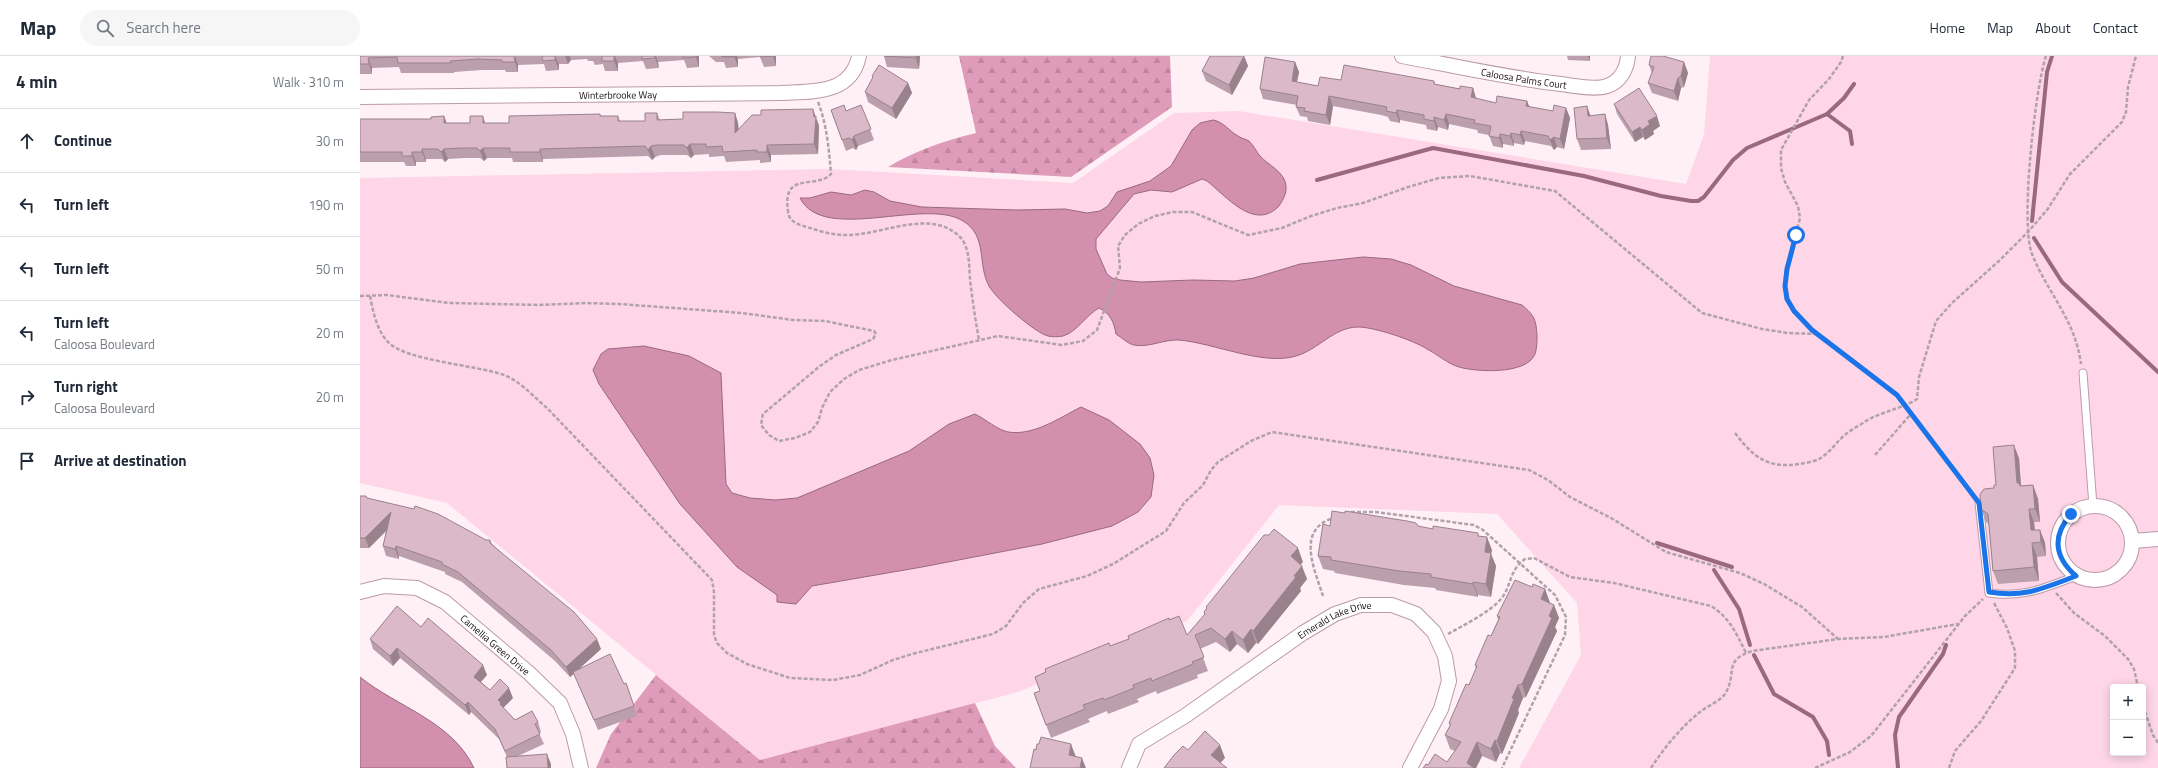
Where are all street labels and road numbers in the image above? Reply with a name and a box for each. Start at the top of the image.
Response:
street label: Caloosa Palms Court [1480,65,1568,93]
street label: Winterbrooke Way [579,87,657,103]
street label: Emerald Lake Drive [1294,598,1372,643]
street label: Camellia Green Drive [457,611,533,679]

